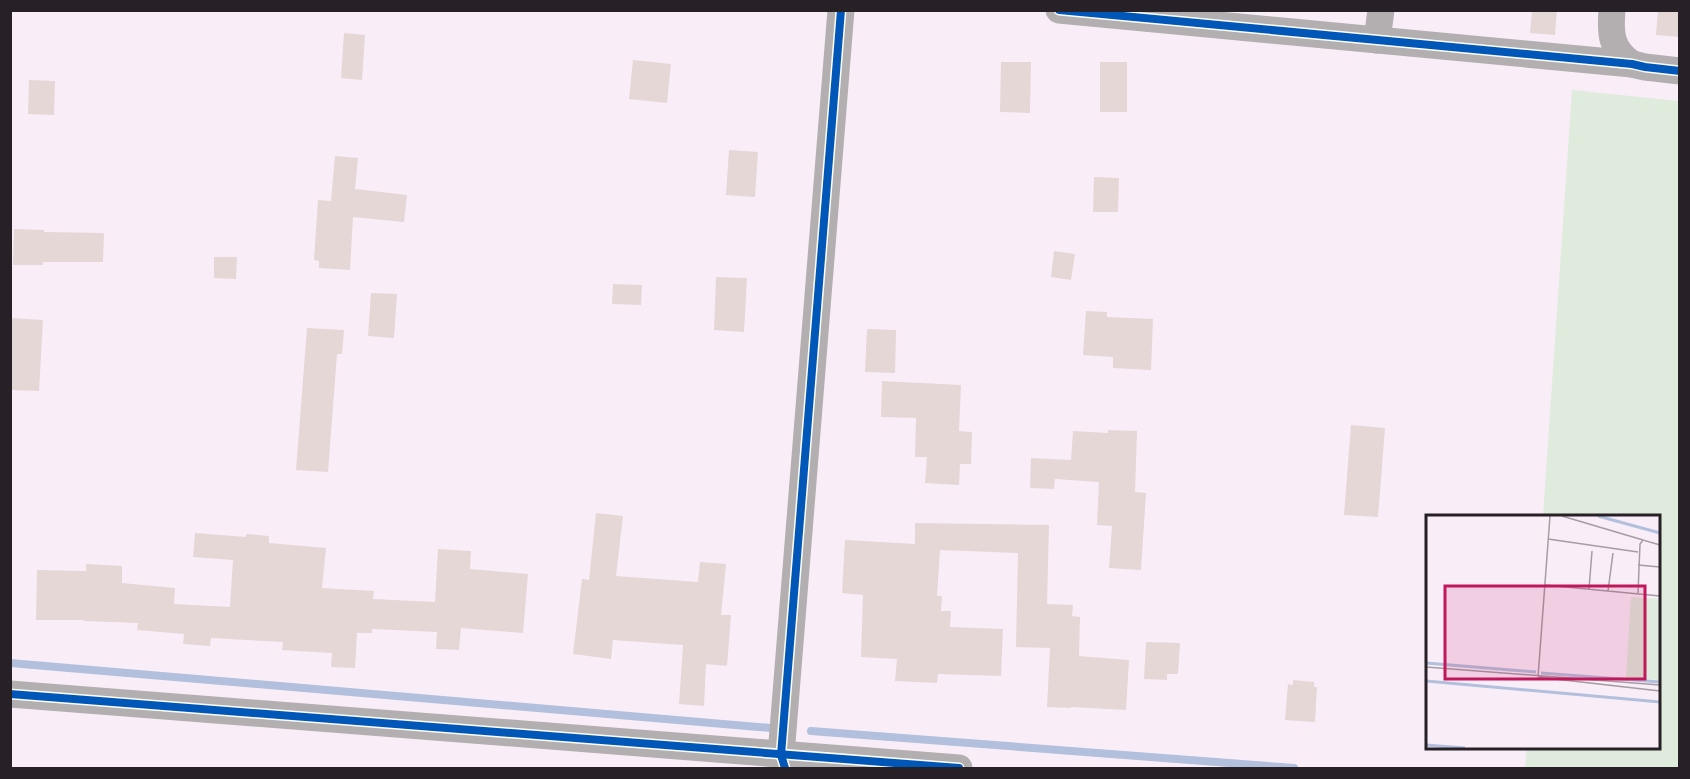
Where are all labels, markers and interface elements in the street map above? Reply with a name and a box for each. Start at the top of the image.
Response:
inset map [1426,515,1660,749]

